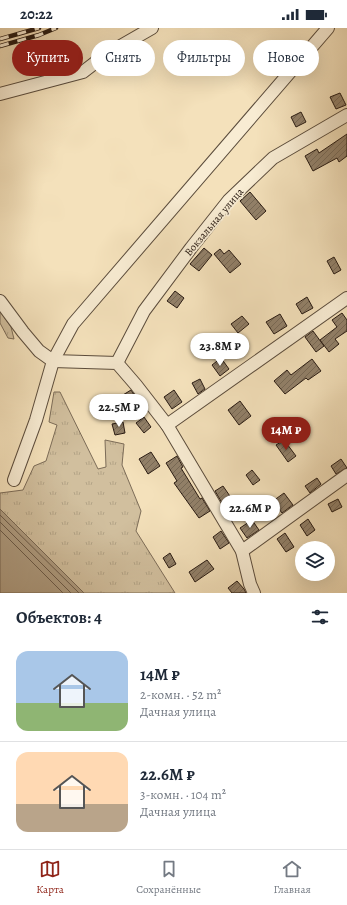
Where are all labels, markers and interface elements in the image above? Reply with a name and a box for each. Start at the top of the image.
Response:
text: 20:22 [20,4,53,24]
chip: Купить [12,40,83,76]
chip: Снять [91,40,155,76]
chip: Фильтры [163,40,245,76]
chip: Новое [253,40,319,76]
street label: Вокзальная улица [181,184,248,259]
pin: 23.8M ₽ [183,333,257,367]
text: 23.8M ₽ [199,337,241,354]
pin: 22.5M ₽ [82,394,156,428]
text: 22.5M ₽ [98,398,140,415]
pin: 14M ₽ [258,417,314,451]
text: 14M ₽ [271,421,301,438]
pin: 22.6M ₽ [213,495,287,529]
text: 22.6M ₽ [229,499,271,516]
map controls [295,541,335,581]
button: layers [295,541,335,581]
text: Объектов: 4 [16,606,102,629]
icon: filters [309,606,331,628]
text: 14M ₽ [140,663,180,686]
icon: home [48,667,96,715]
text: 2-комн. · 52 m² [140,686,221,703]
text: Дачная улица [140,703,216,720]
text: 22.6M ₽ [140,763,195,786]
icon: home [48,768,96,816]
text: 3-комн. · 104 m² [140,786,226,803]
text: Дачная улица [140,803,216,820]
tab: Карта [36,858,64,897]
tab: Сохранённые [136,858,201,897]
tab: Главная [273,858,311,897]

